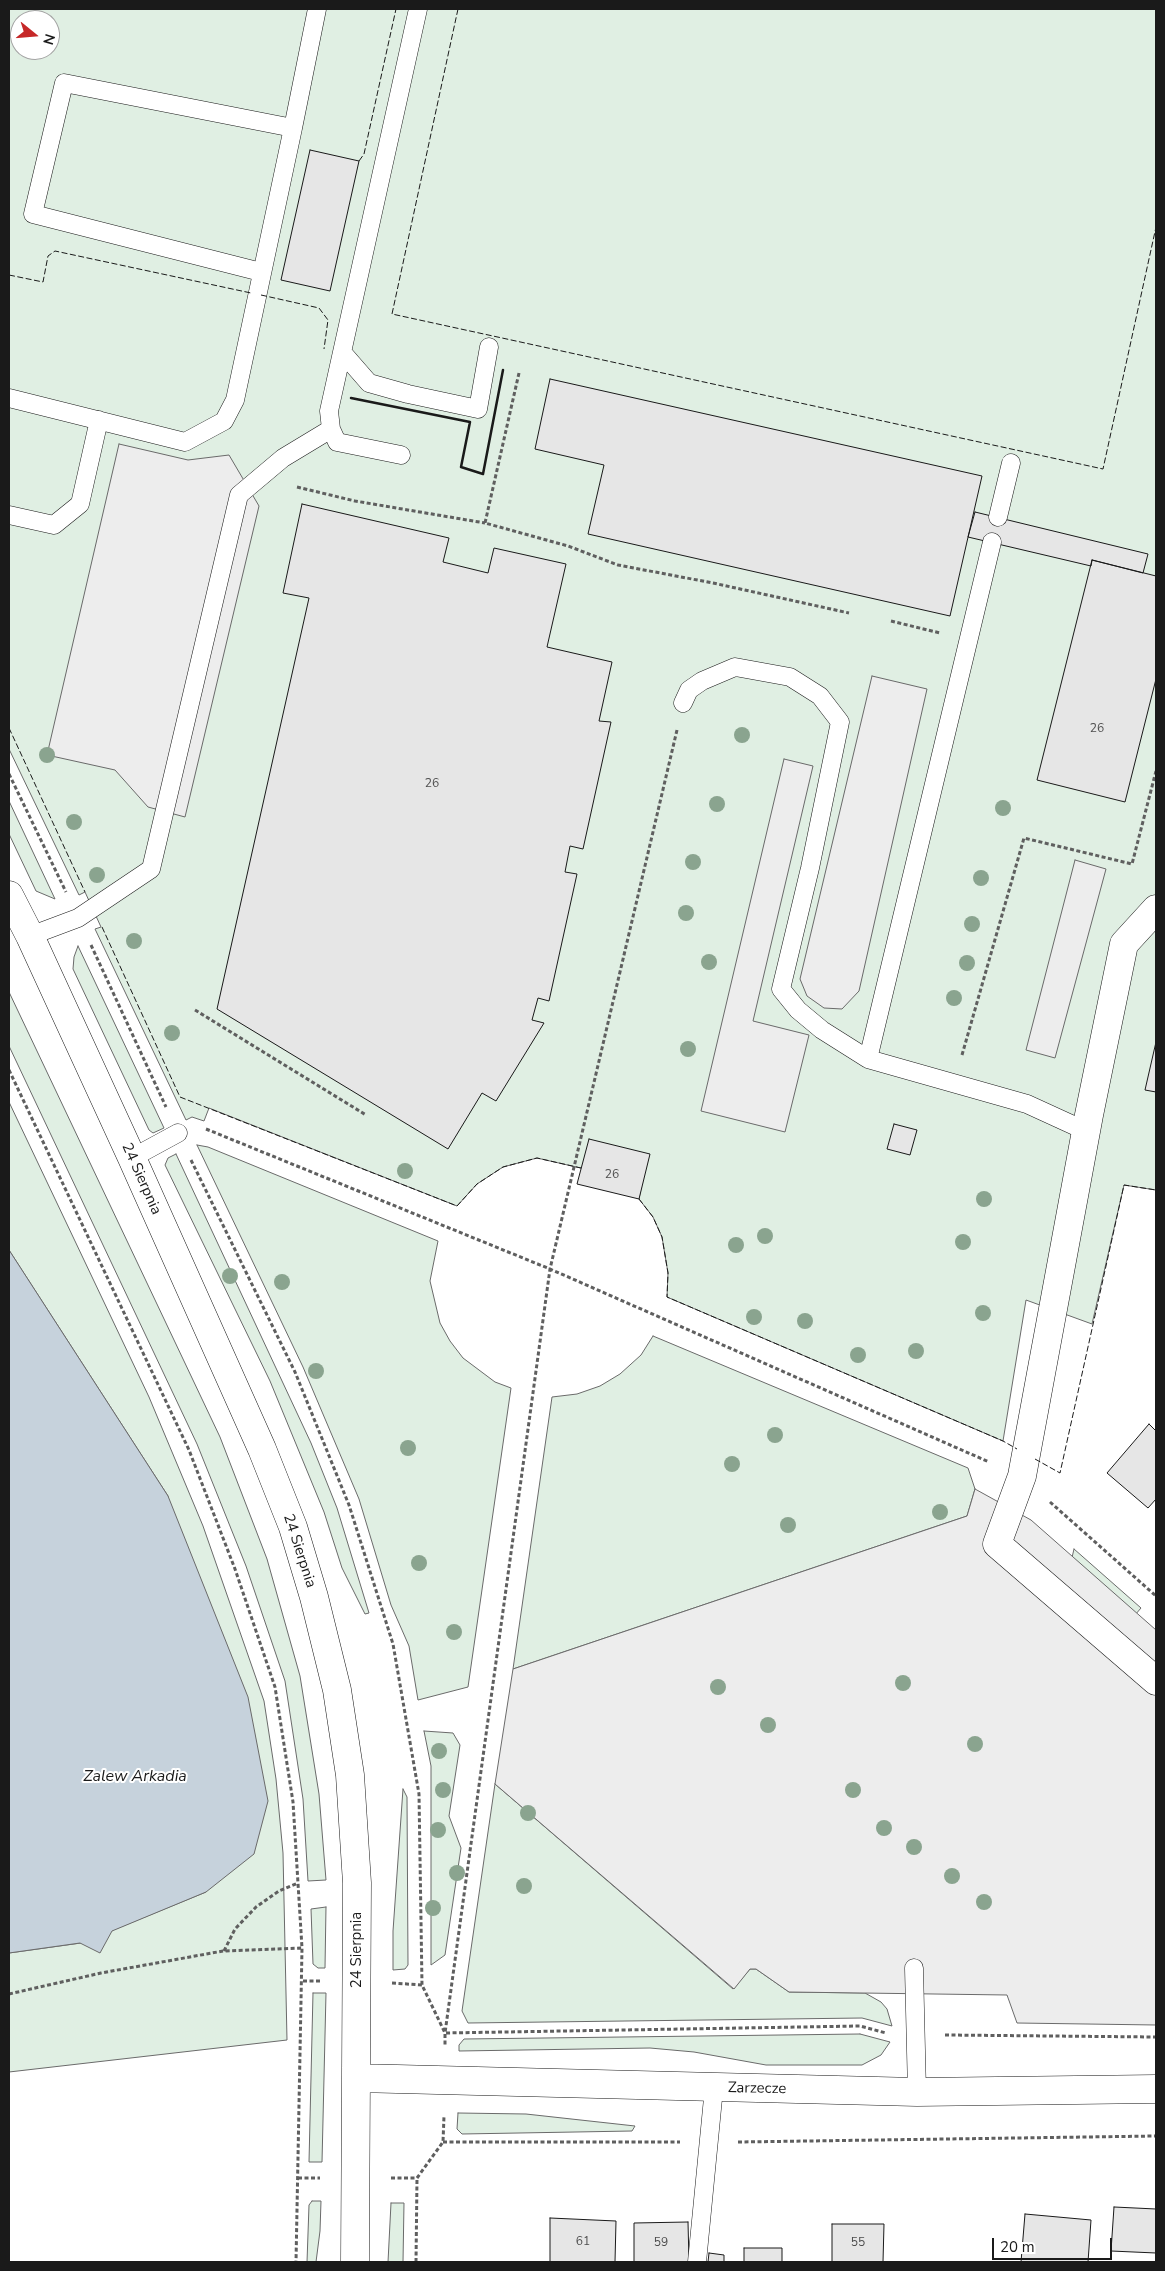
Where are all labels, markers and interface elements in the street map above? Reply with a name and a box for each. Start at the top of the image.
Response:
north arrow [10,10,60,60]
text: N [38,31,59,47]
house number: 26 [1090,722,1104,736]
house number: 26 [425,777,439,791]
street label: 24 Sierpnia [117,1140,165,1218]
house number: 26 [605,1168,619,1182]
street label: 24 Sierpnia [279,1512,319,1590]
water label: Zalew Arkadia [83,1767,187,1787]
street label: 24 Sierpnia [348,1912,366,1988]
street label: Zarzecze [728,2079,786,2099]
scale bar [995,2228,1115,2260]
house number: 61 [576,2235,590,2249]
house number: 59 [654,2236,668,2250]
house number: 55 [851,2236,865,2250]
text: 20 m [1000,2237,1035,2257]

